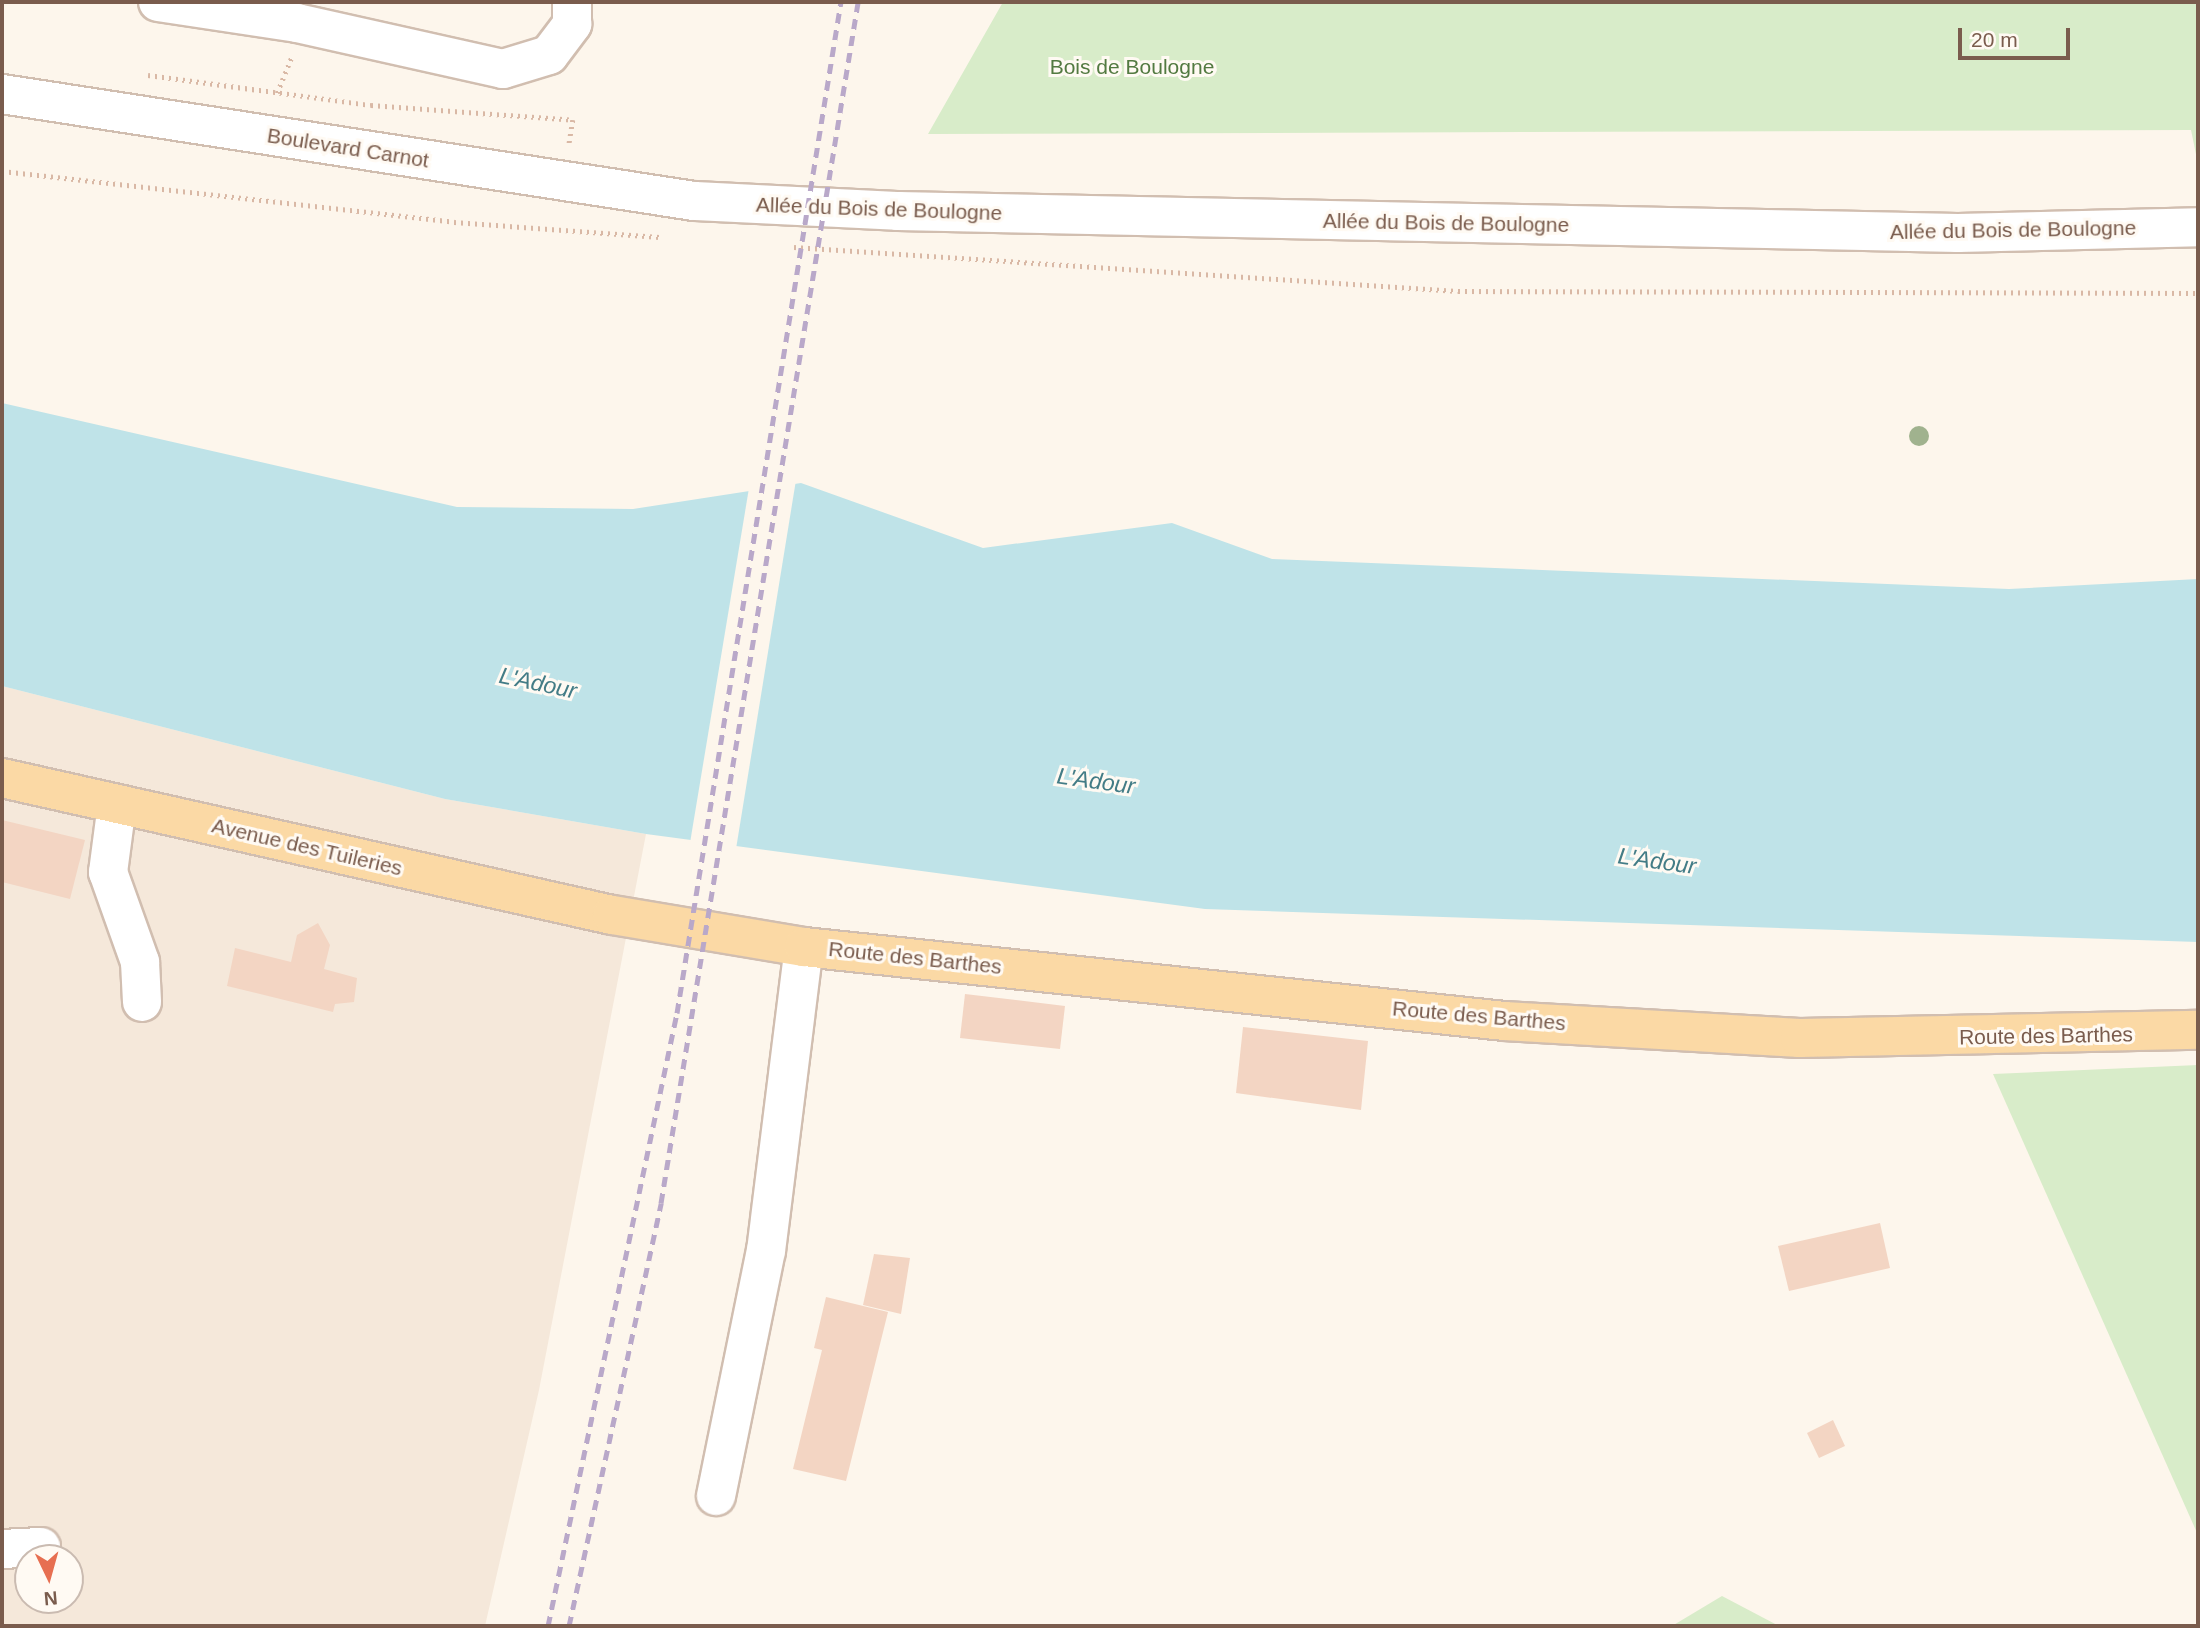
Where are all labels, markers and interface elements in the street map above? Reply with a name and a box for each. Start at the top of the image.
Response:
scale bar [1962,14,2074,58]
text: 20 m [1971,28,2018,51]
park label: Bois de Boulogne [1050,54,1214,80]
street label: Boulevard Carnot [265,123,431,173]
street label: Allée du Bois de Boulogne [755,192,1003,226]
street label: Allée du Bois de Boulogne [1323,208,1569,238]
street label: Allée du Bois de Boulogne [1890,215,2136,245]
water label: L'Adour [497,661,579,705]
water label: L'Adour [1055,762,1137,800]
street label: Avenue des Tuileries [209,813,405,881]
water label: L'Adour [1616,842,1698,880]
street label: Route des Barthes [827,936,1003,980]
street label: Route des Barthes [1391,996,1567,1036]
street label: Route des Barthes [1959,1022,2133,1050]
north arrow [14,1544,84,1614]
text: N [43,1587,58,1609]

